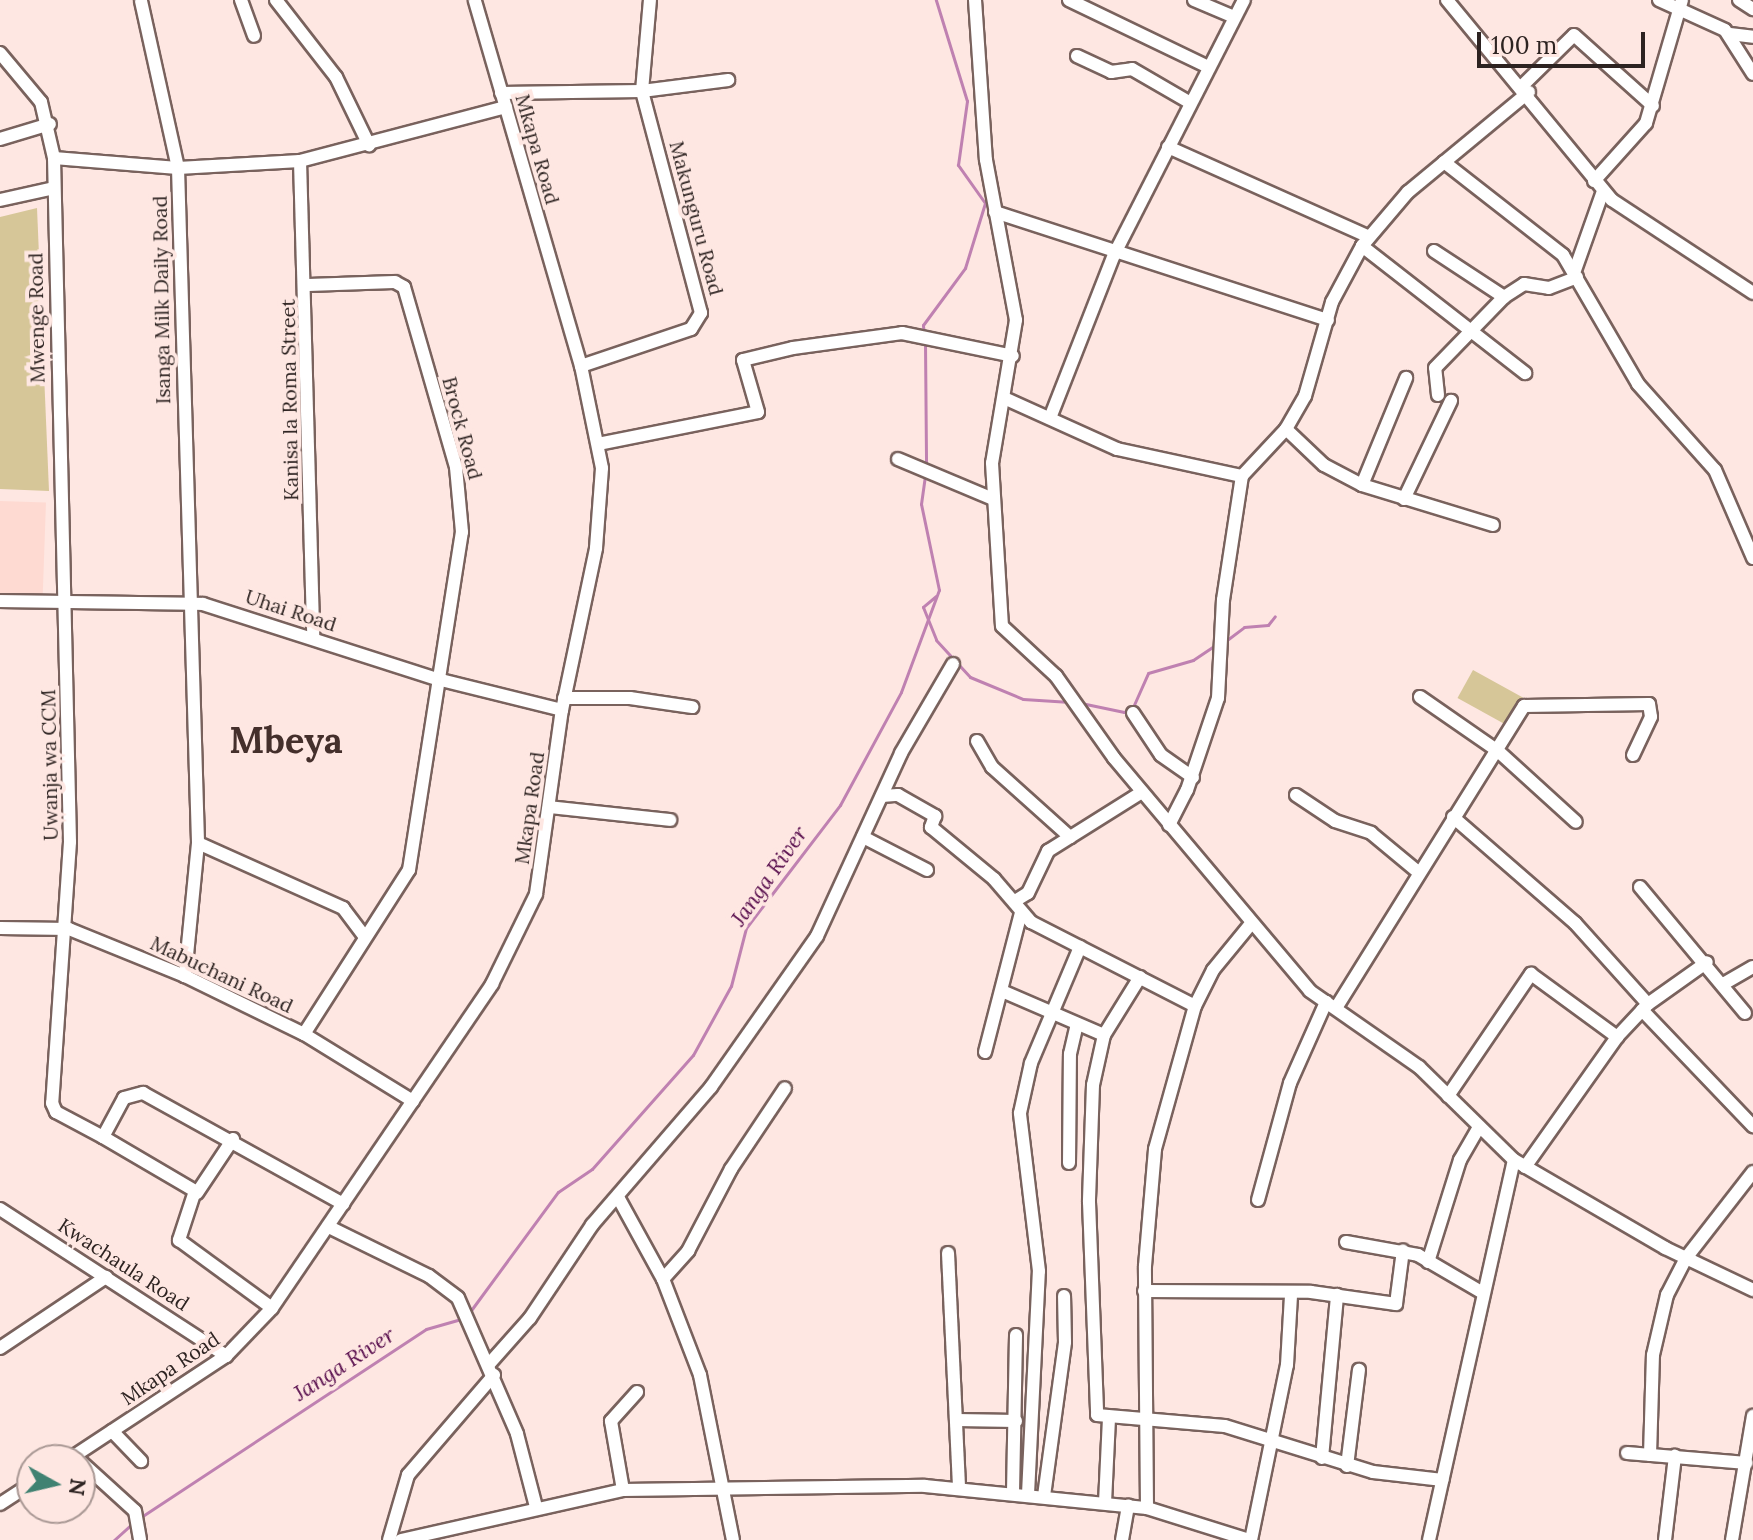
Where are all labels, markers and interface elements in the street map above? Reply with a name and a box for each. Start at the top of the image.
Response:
scale bar [1481,16,1649,66]
text: 100 m [1491,30,1557,61]
street label: Mkapa Road [511,91,565,207]
street label: Makunguru Road [665,138,729,298]
street label: Isanga Milk Daily Road [147,196,175,404]
street label: Mwenge Road [23,253,49,383]
street label: Kanisa la Roma Street [275,299,303,501]
street label: Brock Road [438,374,488,482]
street label: Uhai Road [242,584,340,636]
street label: Uwanja wa CCM [36,689,62,841]
district label: Mbeya [229,719,343,763]
street label: Mkapa Road [509,750,549,866]
water label: Janga River [725,821,813,931]
street label: Mabuchani Road [147,930,297,1018]
street label: Kwachaula Road [54,1213,194,1315]
water label: Janga River [288,1321,400,1407]
street label: Mkapa Road [116,1326,224,1410]
north arrow [16,1444,96,1524]
text: N [63,1477,93,1497]

